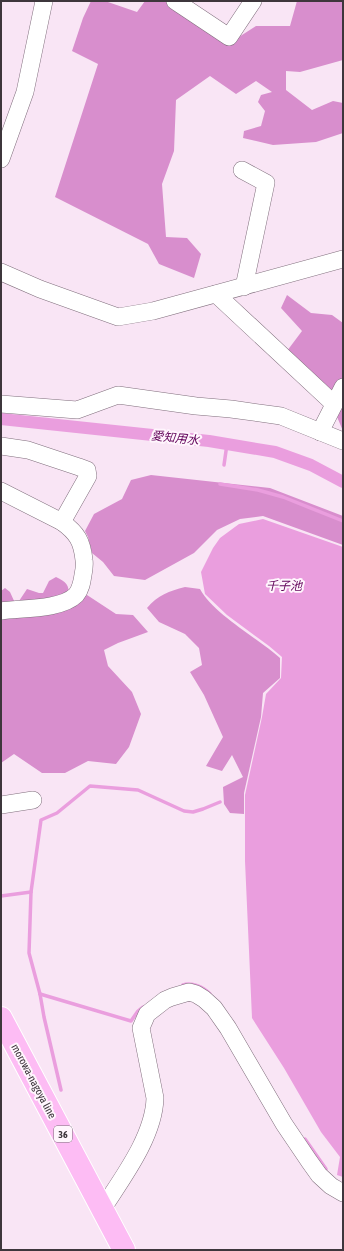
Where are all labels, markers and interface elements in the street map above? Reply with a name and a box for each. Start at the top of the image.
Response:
water label: 愛知用水 [150,429,202,448]
water label: 千子池 [266,579,303,593]
street label: morowa-nagoya line [9,1042,59,1120]
road number: 36 [54,1126,72,1142]

